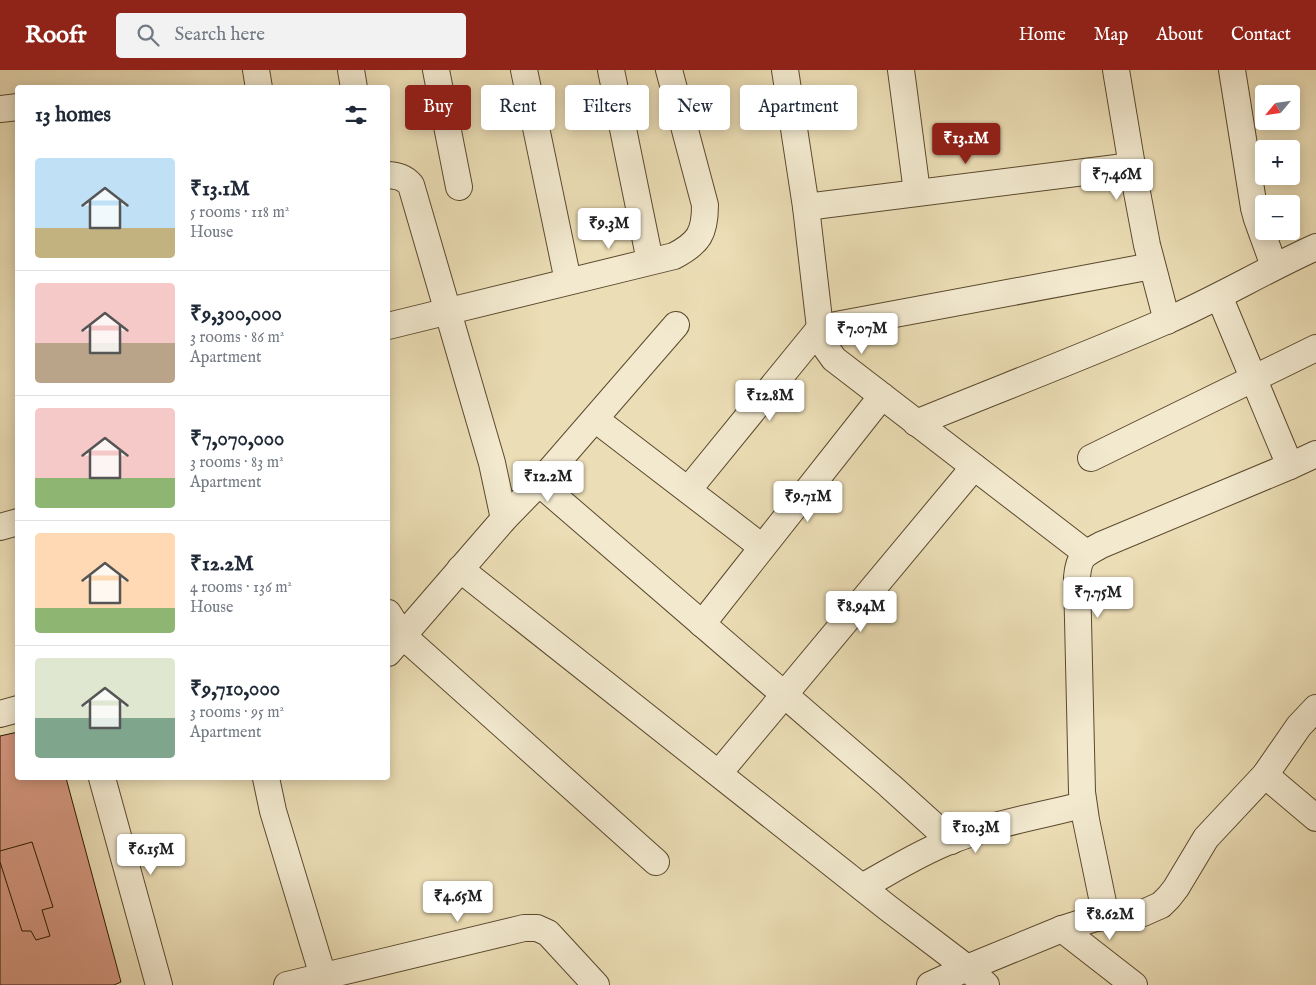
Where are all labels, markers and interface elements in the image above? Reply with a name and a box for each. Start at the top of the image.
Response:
search box [116,13,466,58]
text: Roofr [25,20,86,51]
icon: search [134,21,162,49]
text: Search here [174,23,265,47]
text: Home [1019,24,1066,47]
text: Map [1094,24,1128,47]
text: About [1156,24,1203,47]
text: Contact [1231,24,1291,47]
chip: Buy [405,85,471,130]
chip: Rent [481,85,555,130]
chip: Filters [565,85,649,130]
chip: New [659,85,730,130]
chip: Apartment [740,85,857,130]
north arrow [1255,85,1300,130]
map controls [1255,85,1300,240]
icon: filters [342,101,370,129]
text: 13 homes [35,102,111,129]
pin: ₹13.1M [925,122,1007,165]
text: ₹13.1M [943,129,989,149]
button: + [1255,140,1300,185]
pin: ₹7.46M [1076,158,1158,201]
text: ₹7.46M [1092,165,1142,185]
text: ₹13.1M [190,176,250,203]
icon: home [75,178,135,238]
button: − [1255,195,1300,240]
text: 5 rooms · 118 m² [190,203,289,223]
pin: ₹9.3M [574,208,644,250]
text: ₹9.3M [589,214,629,234]
text: House [190,223,233,243]
text: ₹9,300,000 [190,301,282,328]
icon: home [75,303,135,363]
pin: ₹7.07M [821,312,903,355]
text: ₹7.07M [837,319,887,339]
text: 3 rooms · 86 m² [190,328,284,348]
text: Apartment [190,348,261,368]
pin: ₹12.8M [729,380,811,422]
text: ₹12.8M [746,386,794,406]
text: ₹7,070,000 [190,426,284,453]
icon: home [75,428,135,488]
text: 3 rooms · 83 m² [190,453,284,473]
pin: ₹12.2M [507,460,589,503]
text: ₹12.2M [524,467,572,487]
text: Apartment [190,473,261,493]
pin: ₹9.71M [767,480,849,523]
text: ₹9.71M [784,487,832,507]
text: ₹12.2M [190,551,254,578]
icon: home [75,553,135,613]
pin: ₹7.75M [1057,576,1139,619]
text: 4 rooms · 136 m² [190,578,292,598]
text: ₹7.75M [1074,583,1122,603]
pin: ₹8.94M [820,590,902,633]
text: ₹8.94M [837,597,885,617]
text: House [190,598,233,618]
text: ₹9,710,000 [190,676,280,703]
icon: home [75,678,135,738]
text: 3 rooms · 95 m² [190,703,284,723]
text: Apartment [190,723,261,743]
pin: ₹10.3M [935,812,1017,854]
text: ₹10.3M [952,818,1000,838]
pin: ₹6.15M [110,834,192,876]
text: ₹6.15M [128,840,174,860]
pin: ₹4.65M [417,880,499,923]
text: ₹4.65M [434,887,482,907]
pin: ₹8.62M [1069,898,1151,941]
text: ₹8.62M [1086,905,1134,925]

